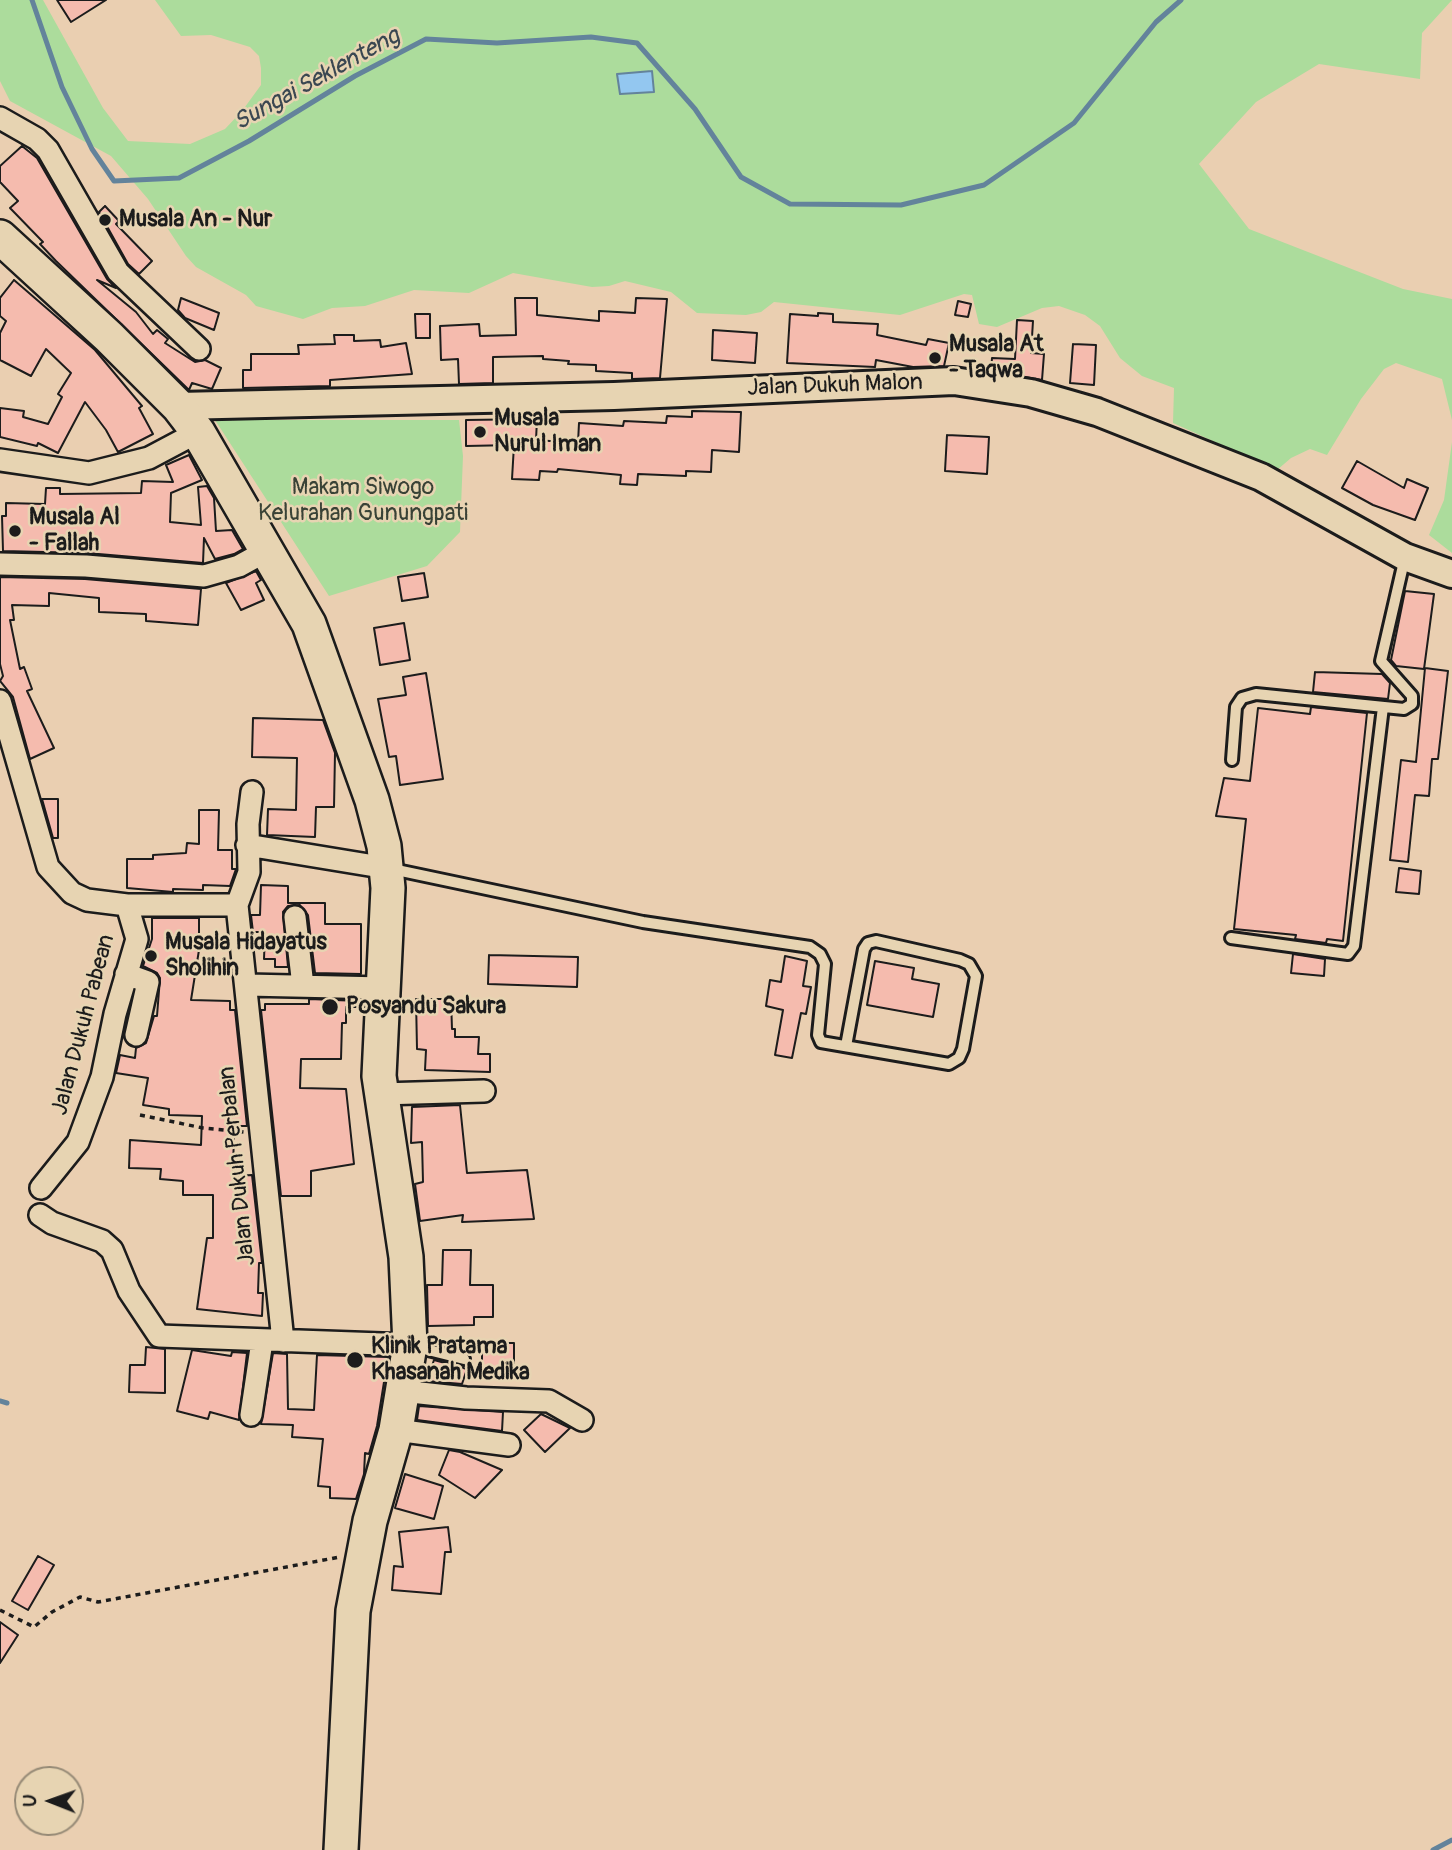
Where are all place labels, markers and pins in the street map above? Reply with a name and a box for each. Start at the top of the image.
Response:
place label: Musala An - Nur [119,206,272,234]
marker: Musala An - Nur [97,212,113,228]
place label: Musala At - Taqwa [949,331,1043,385]
marker: Musala At - Taqwa [927,350,943,366]
place label: Musala Nurul Iman [494,405,601,459]
marker: Musala Nurul Iman [472,424,488,440]
place label: Musala Al - Fallah [29,504,120,558]
marker: Musala Al - Fallah [7,523,23,539]
place label: Musala Hidayatus Sholihin [165,929,327,983]
marker: Musala Hidayatus Sholihin [143,948,159,964]
place label: Posyandu Sakura [346,993,506,1021]
marker: Posyandu Sakura [320,997,340,1017]
place label: Klinik Pratama Khasanah Medika [371,1333,530,1387]
marker: Klinik Pratama Khasanah Medika [345,1350,365,1370]

